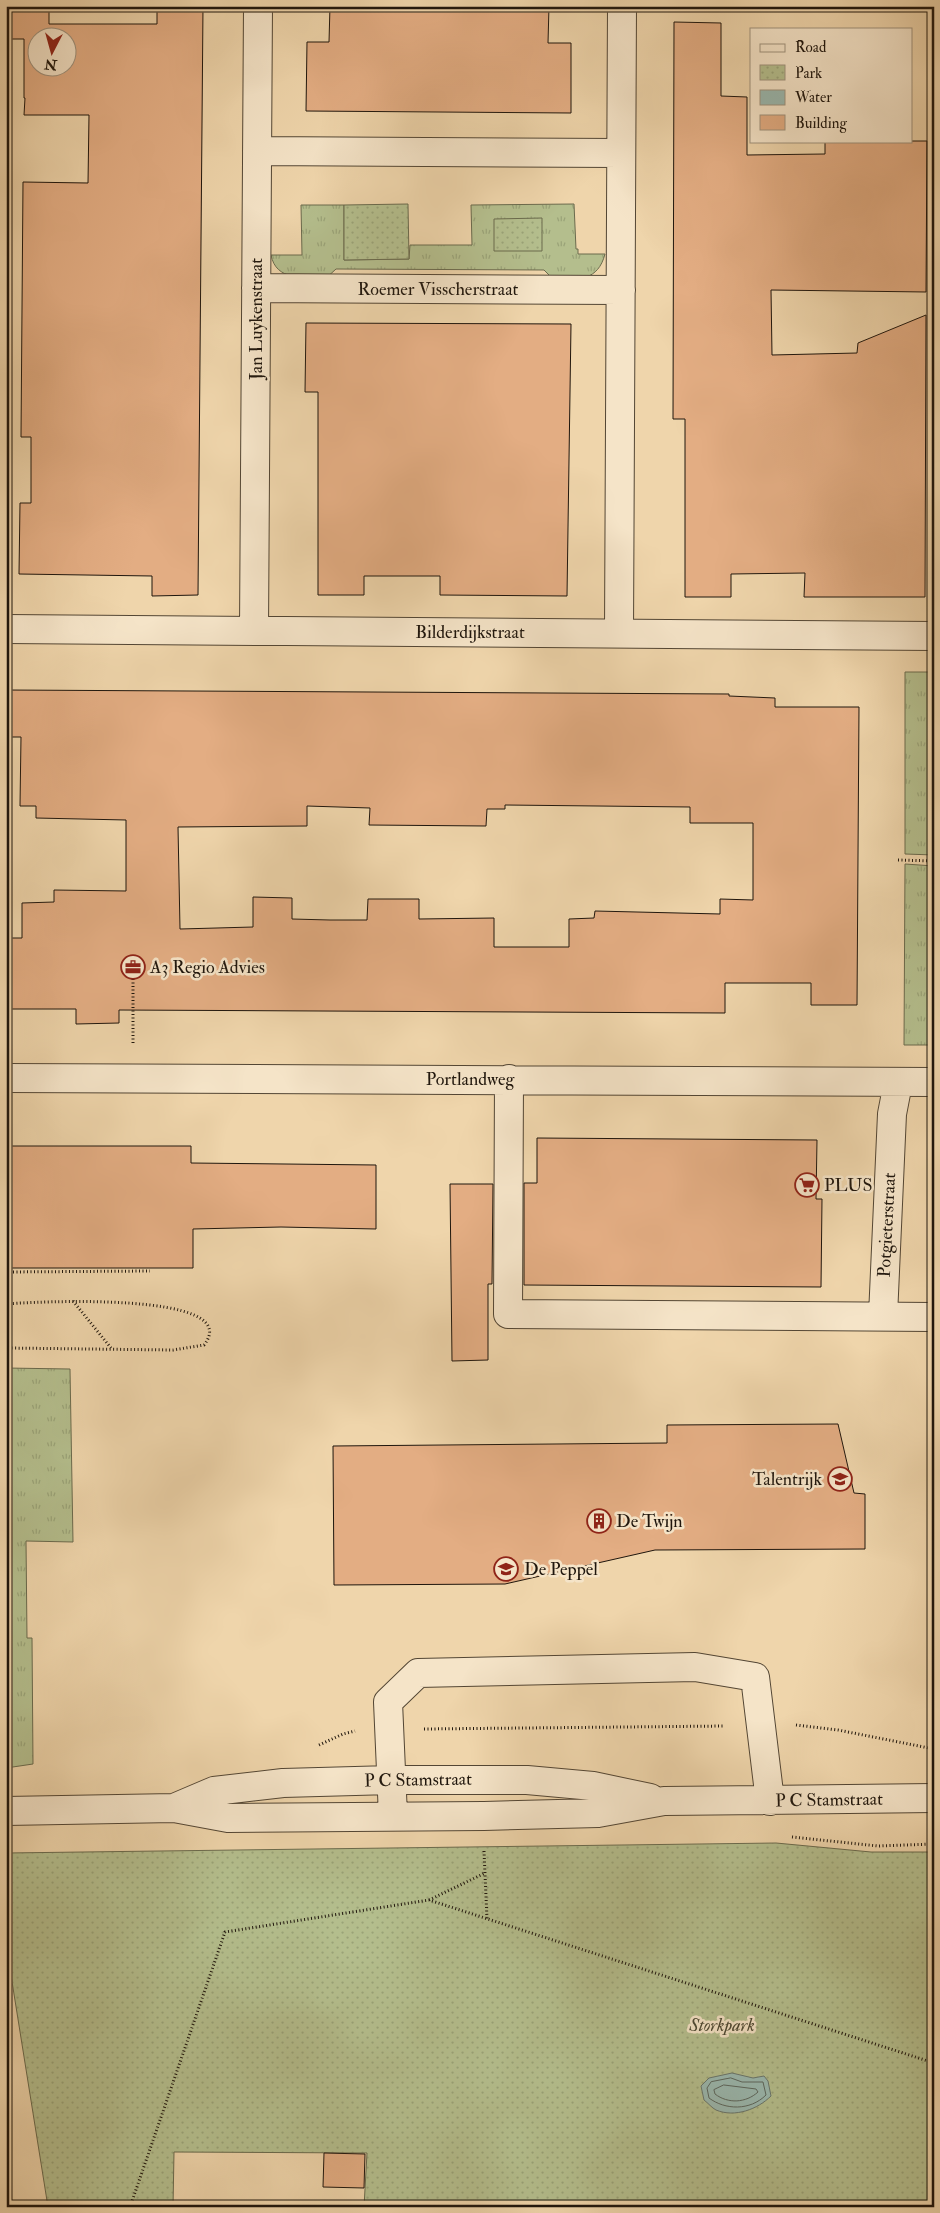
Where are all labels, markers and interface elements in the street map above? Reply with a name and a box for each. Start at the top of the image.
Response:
north arrow [28,28,78,78]
legend [750,28,912,142]
text: Road [795,38,827,57]
text: N [43,55,59,74]
text: Park [795,64,822,83]
text: Water [794,88,832,107]
text: Building [795,114,847,133]
street label: Jan Luykenstraat [245,258,268,381]
street label: Roemer Visscherstraat [358,278,519,301]
street label: Bilderdijkstraat [415,621,525,644]
office icon: A3 Regio Advies [120,954,146,980]
place label: A3 Regio Advies [149,956,265,979]
street label: Portlandweg [426,1068,515,1091]
supermarket icon: PLUS [794,1172,820,1198]
street label: Potgieterstraat [873,1172,901,1278]
place label: PLUS [824,1174,872,1197]
school or university icon: Talentrijk [827,1466,853,1492]
place label: Talentrijk [752,1468,822,1491]
building icon: De Twijn [586,1508,612,1534]
place label: De Twijn [616,1510,683,1533]
school or university icon: De Peppel [493,1556,519,1582]
place label: De Peppel [524,1558,598,1581]
street label: P C Stamstraat [364,1768,472,1792]
street label: P C Stamstraat [775,1788,883,1812]
park label: Storkpark [688,2014,755,2037]

